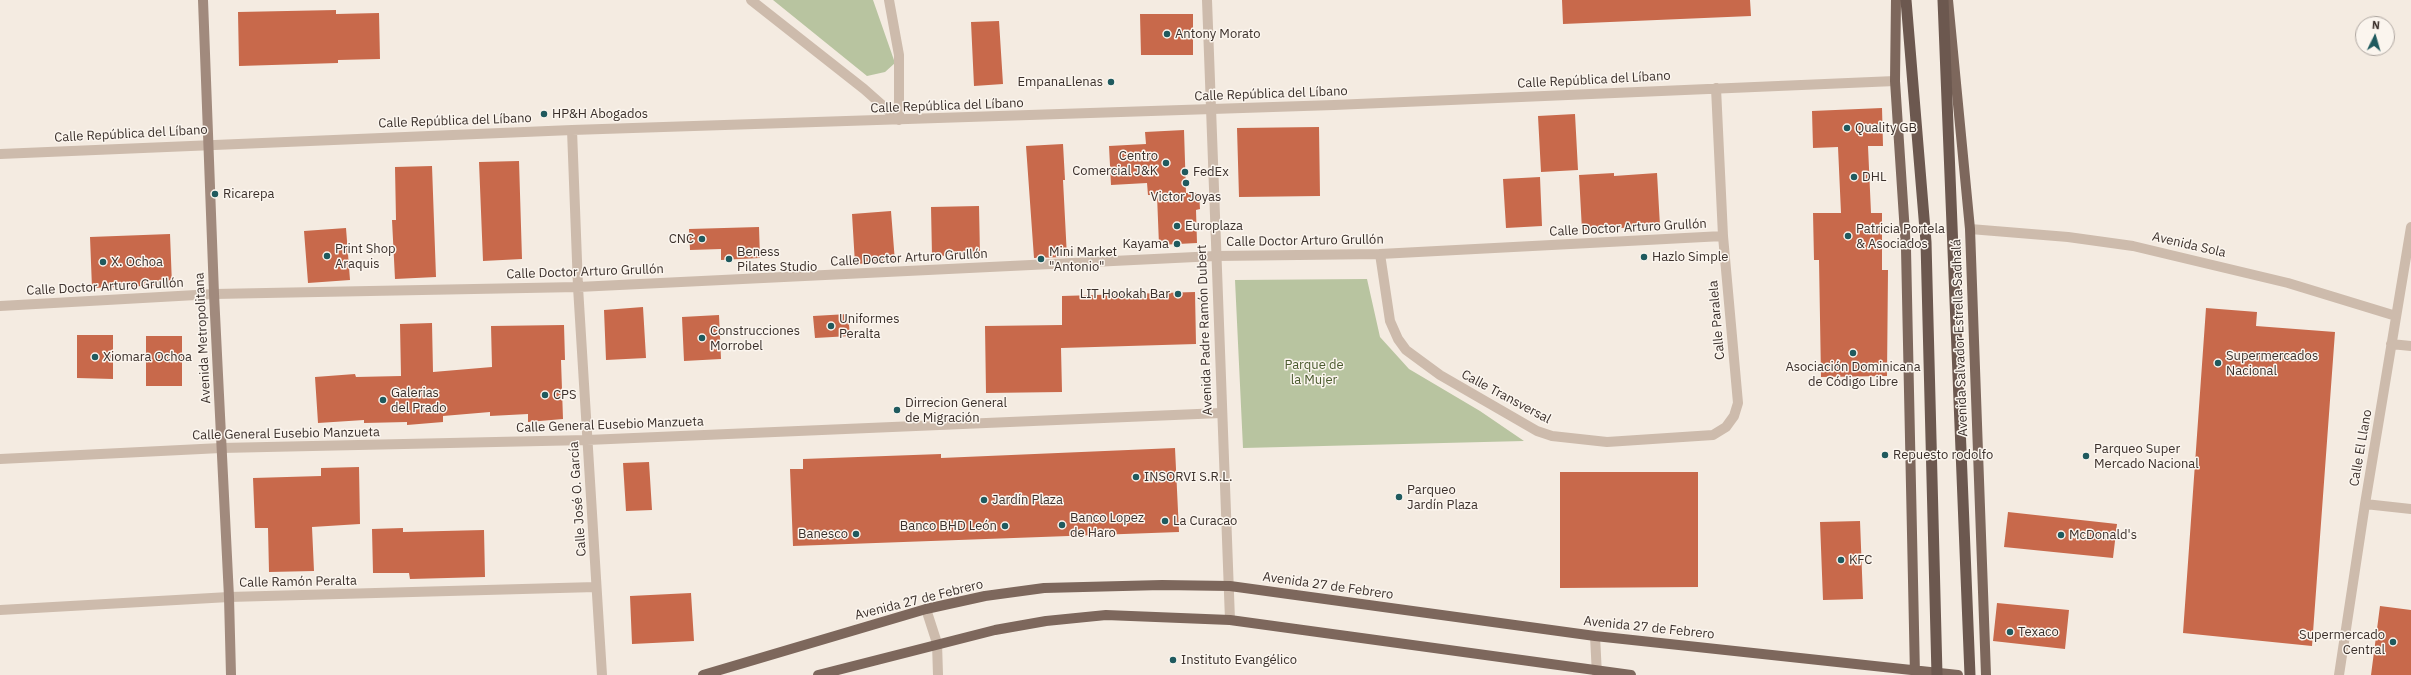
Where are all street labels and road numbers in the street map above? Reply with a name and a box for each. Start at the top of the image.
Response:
street label: Calle República del Líbano [1517,68,1671,92]
street label: Calle República del Líbano [1194,84,1348,104]
street label: Calle República del Líbano [870,96,1024,116]
street label: Calle República del Líbano [378,111,532,131]
street label: Calle República del Líbano [54,122,208,146]
street label: Calle Doctor Arturo Grullón [1549,216,1707,240]
street label: Avenida Sola [2151,229,2227,261]
street label: Calle Doctor Arturo Grullón [1226,232,1384,250]
street label: Avenida Salvador Estrella Sadhalá [1949,239,1971,437]
street label: Avenida Padre Ramón Dubert [1194,244,1216,416]
street label: Calle Doctor Arturo Grullón [830,246,988,270]
street label: Calle Doctor Arturo Grullón [506,261,664,283]
street label: Avenida Metropolitana [192,272,214,404]
street label: Calle Doctor Arturo Grullón [26,275,184,299]
street label: Calle Paralela [1706,280,1728,360]
street label: Calle Transversal [1459,367,1553,427]
street label: Calle El Llano [2347,408,2375,488]
street label: Calle General Eusebio Manzueta [516,414,704,436]
street label: Calle General Eusebio Manzueta [192,425,380,443]
street label: Calle José O. García [566,441,590,557]
street label: Avenida 27 de Febrero [1262,569,1394,603]
street label: Calle Ramón Peralta [239,573,357,591]
street label: Avenida 27 de Febrero [853,577,985,623]
street label: Avenida 27 de Febrero [1583,613,1715,643]

